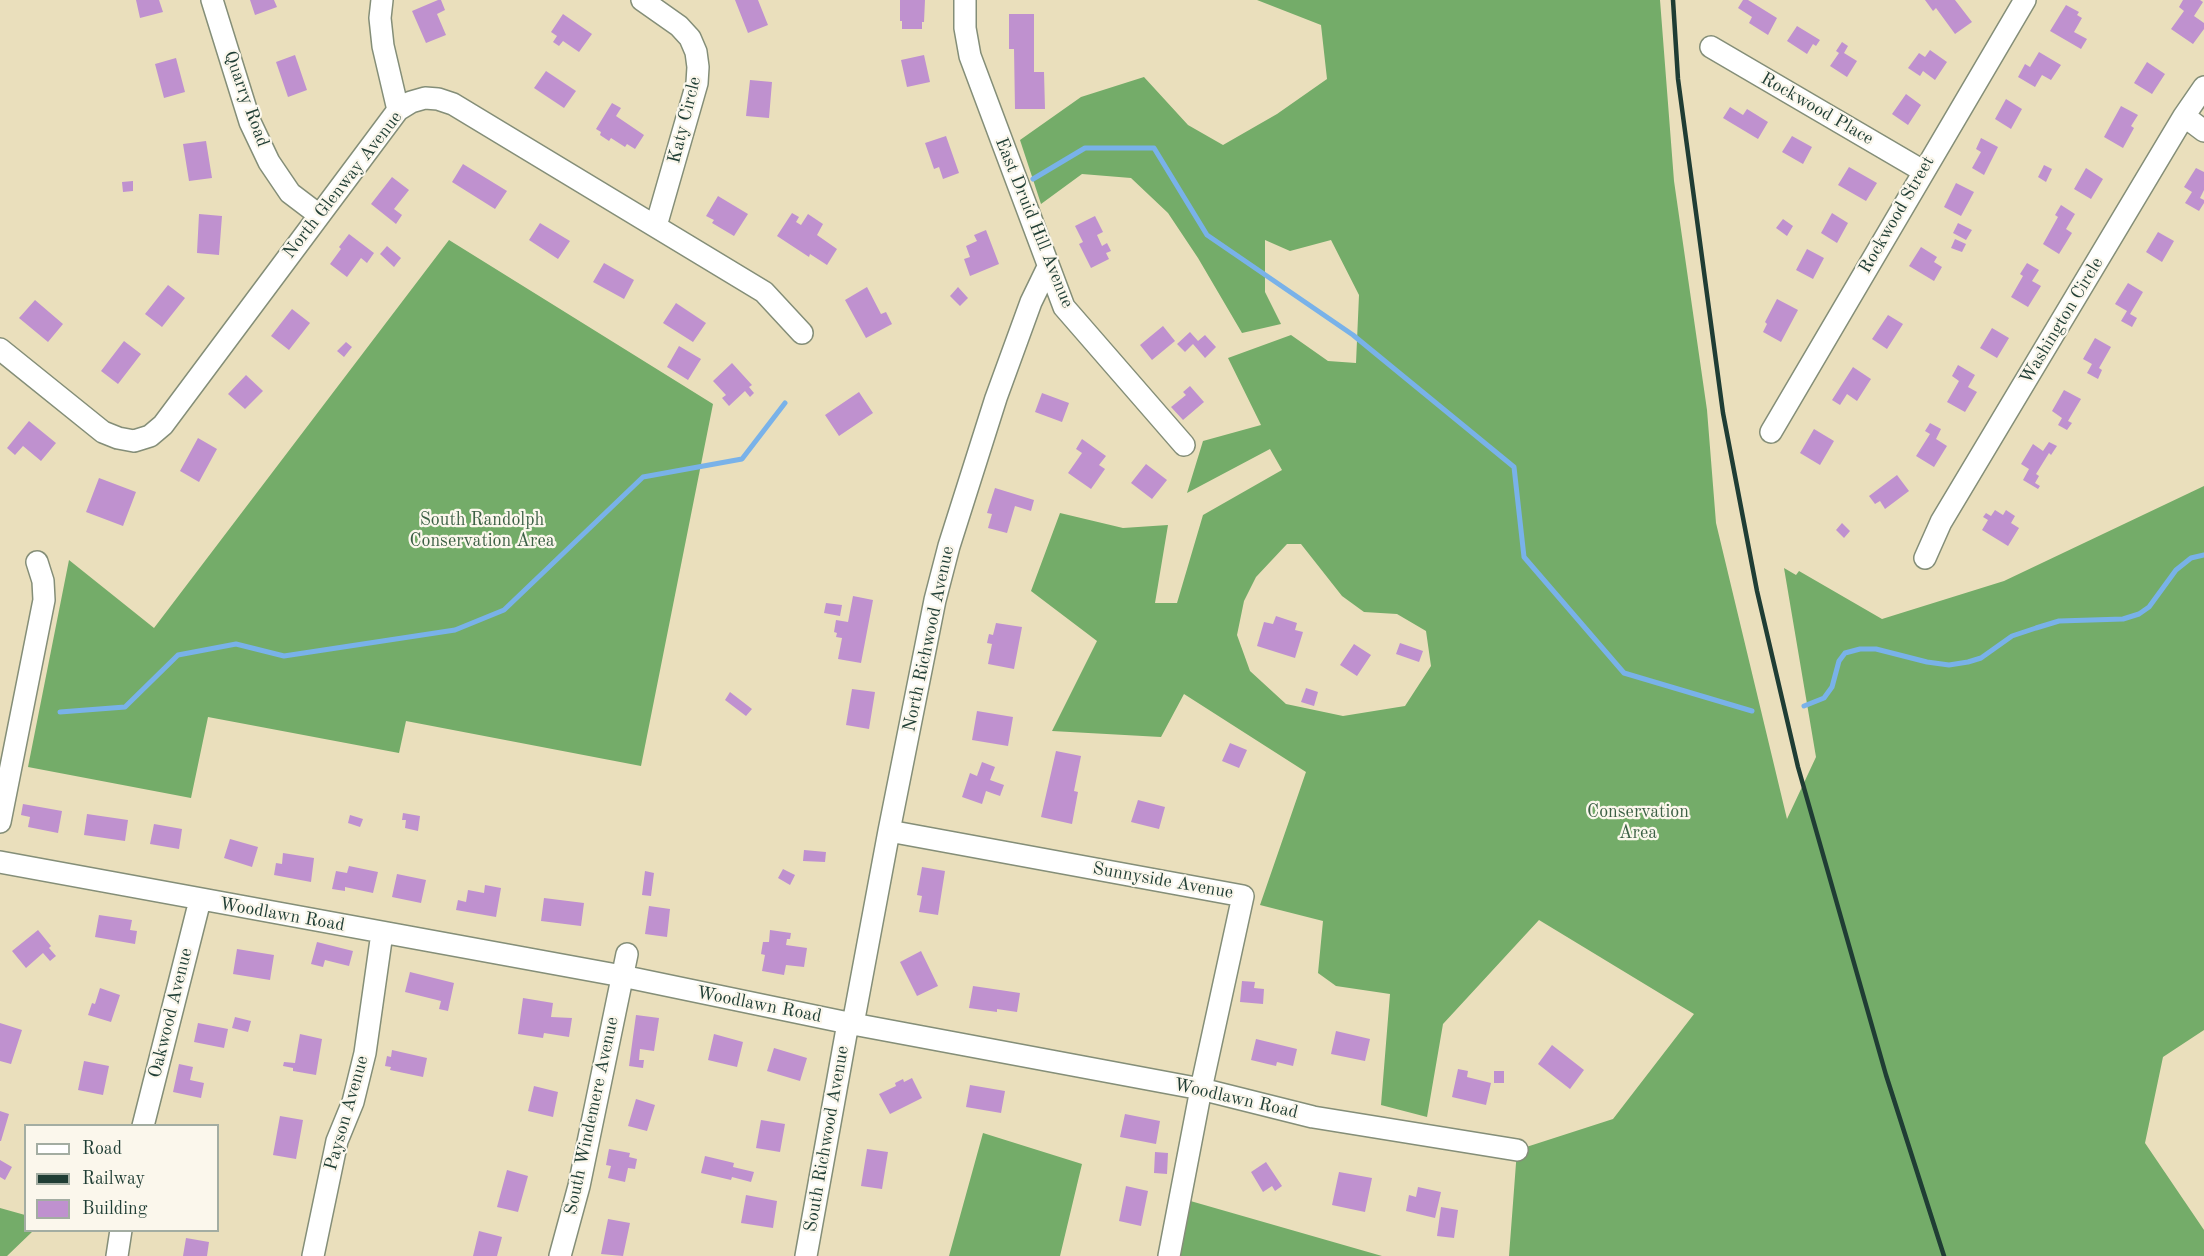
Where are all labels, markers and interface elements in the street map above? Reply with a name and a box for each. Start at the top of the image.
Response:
street label: Quarry Road [219,48,273,150]
street label: Rockwood Place [1757,68,1877,150]
street label: Katy Circle [664,74,706,166]
street label: North Glenway Avenue [279,107,407,263]
street label: East Druid Hill Avenue [990,135,1078,311]
street label: Rockwood Street [1855,152,1939,278]
street label: Washington Circle [2016,254,2108,388]
park label: South Randolph Conservation Area [409,509,555,552]
street label: North Richwood Avenue [899,544,959,734]
park label: Conservation Area [1587,801,1689,844]
street label: Sunnyside Avenue [1091,858,1235,904]
street label: Woodlawn Road [218,893,346,937]
street label: Oakwood Avenue [144,946,198,1080]
street label: Woodlawn Road [695,982,823,1028]
street label: South Windemere Avenue [560,1015,624,1217]
street label: South Richwood Avenue [800,1044,854,1234]
street label: Payson Avenue [320,1053,374,1173]
street label: Woodlawn Road [1172,1074,1300,1124]
legend [24,1124,219,1232]
text: Road [82,1140,122,1158]
text: Railway [82,1170,145,1188]
text: Building [82,1200,147,1218]

